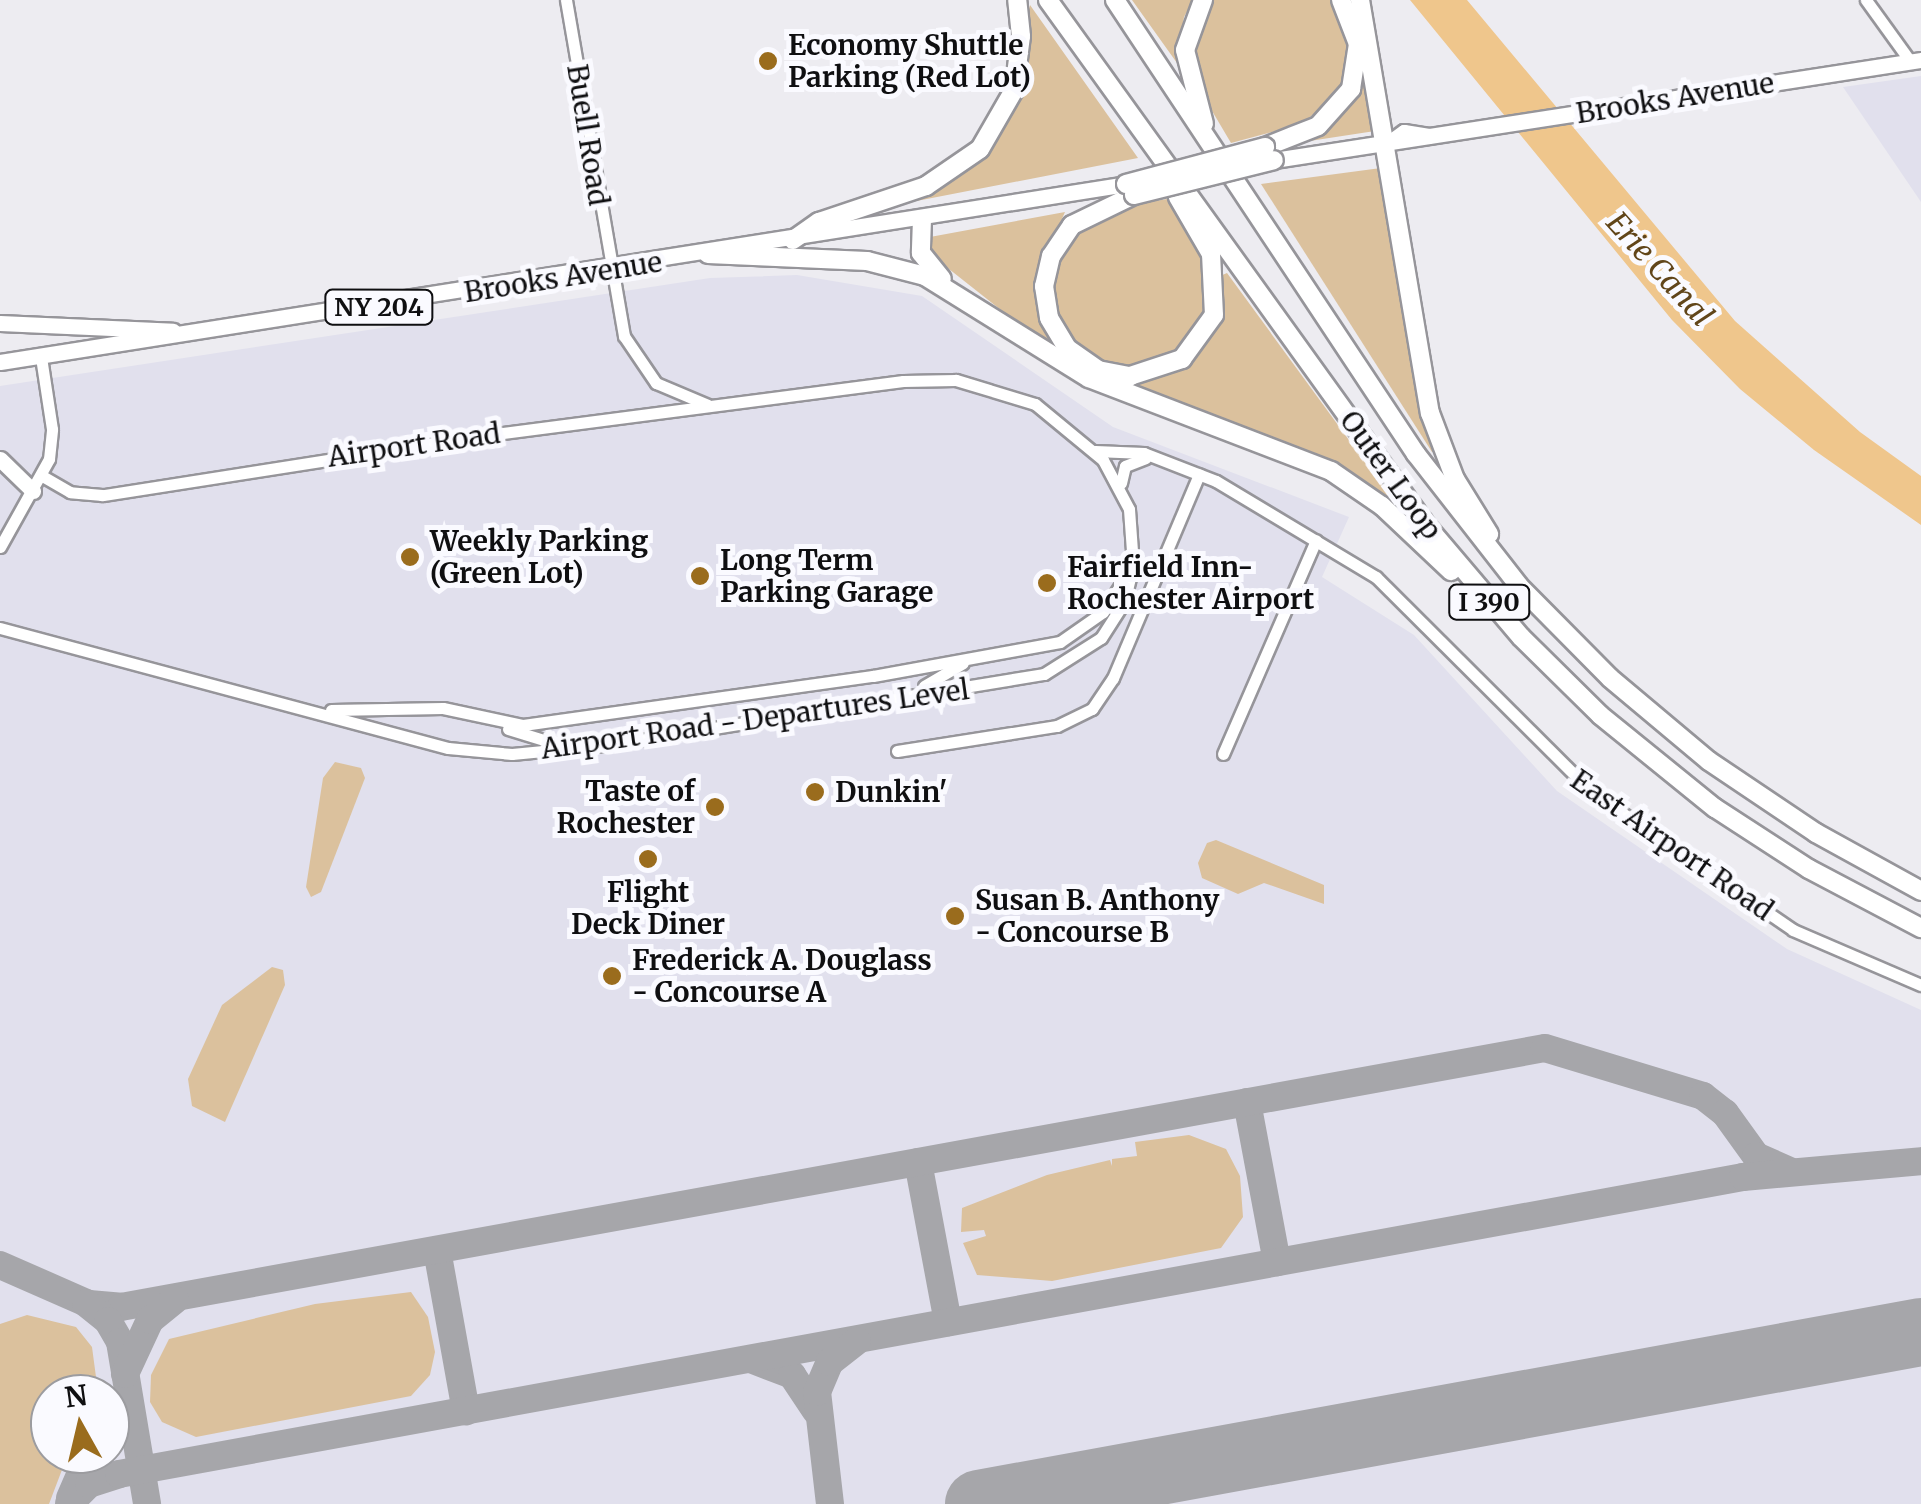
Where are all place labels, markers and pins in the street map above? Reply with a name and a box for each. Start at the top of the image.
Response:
place label: Economy Shuttle Parking (Red Lot) [788,28,1031,94]
marker: Economy Shuttle Parking (Red Lot) [757,50,779,72]
place label: Weekly Parking (Green Lot) [430,524,648,590]
place label: Long Term Parking Garage [720,543,933,609]
marker: Weekly Parking (Green Lot) [399,546,421,568]
place label: Fairfield Inn- Rochester Airport [1067,550,1314,616]
marker: Long Term Parking Garage [689,565,711,587]
marker: Fairfield Inn- Rochester Airport [1036,572,1058,594]
place label: Taste of Rochester [556,774,695,840]
place label: Dunkin' [835,775,947,809]
marker: Dunkin' [804,781,826,803]
marker: Taste of Rochester [704,796,726,818]
marker: Flight Deck Diner [637,848,659,870]
place label: Flight Deck Diner [571,875,725,941]
place label: Susan B. Anthony - Concourse B [975,883,1219,949]
marker: Susan B. Anthony - Concourse B [944,905,966,927]
place label: Frederick A. Douglass - Concourse A [632,943,932,1009]
marker: Frederick A. Douglass - Concourse A [601,965,623,987]

